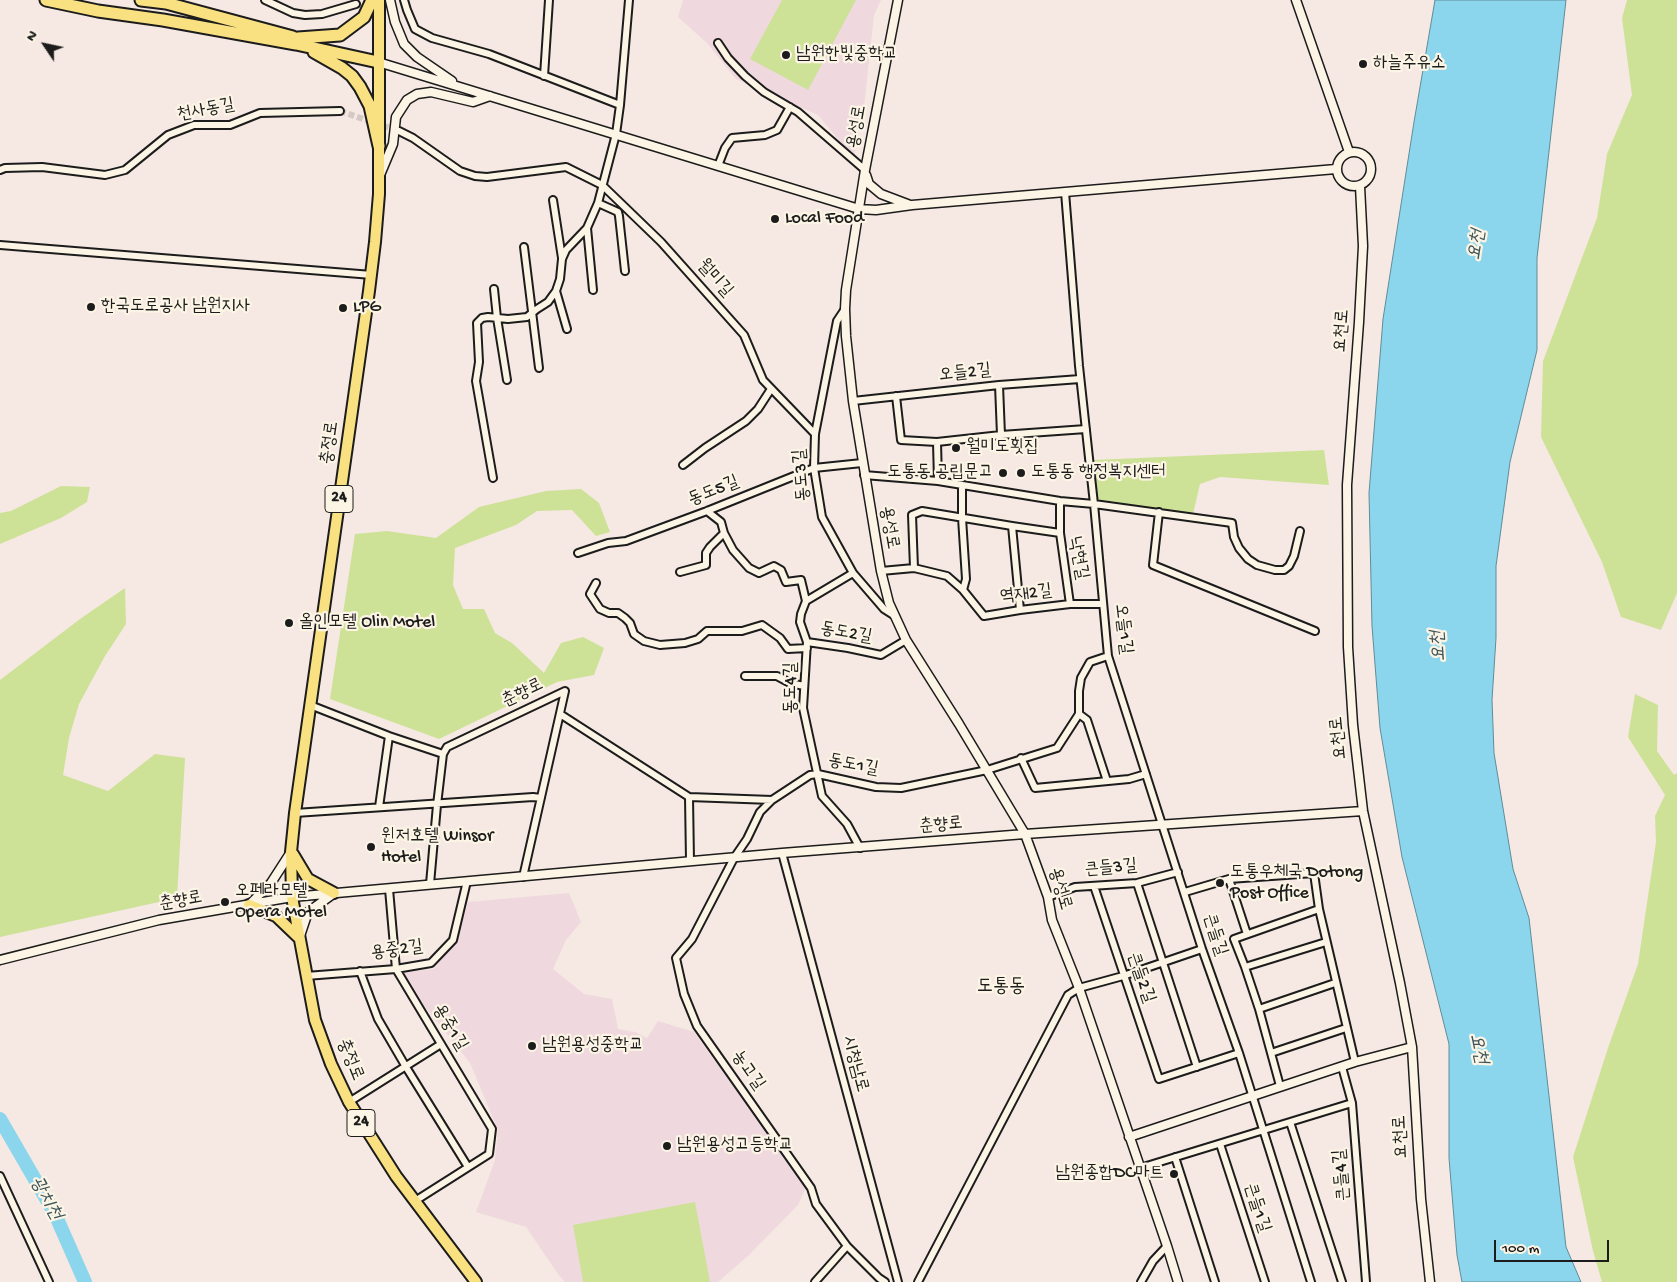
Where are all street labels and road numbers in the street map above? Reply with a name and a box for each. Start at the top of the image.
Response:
street label: 천사동길 [176,95,236,127]
street label: 용성로 [844,104,872,150]
street label: 월미길 [691,256,737,302]
street label: 요천로 [1331,309,1355,353]
street label: 오들2길 [938,361,992,387]
street label: 충정로 [317,420,345,466]
street label: 동도3길 [790,448,816,502]
street label: 동도5길 [685,472,743,512]
road number: 24 [325,486,353,512]
street label: 용성로 [874,505,902,551]
street label: 낙현길 [1062,535,1092,581]
street label: 역재2길 [999,581,1053,609]
street label: 오들1길 [1108,603,1136,655]
street label: 동도2길 [818,619,874,649]
street label: 동도4길 [781,662,803,714]
street label: 춘향로 [499,675,547,713]
street label: 요천로 [1327,715,1353,761]
street label: 동도1길 [826,751,880,781]
street label: 춘향로 [918,813,964,839]
street label: 큰들3길 [1084,856,1138,882]
street label: 용성로 [1043,865,1075,913]
street label: 춘향로 [158,888,204,916]
street label: 큰들길 [1197,911,1231,959]
street label: 용중2길 [370,937,424,965]
street label: 큰들2길 [1121,950,1159,1006]
street label: 용중1길 [427,1001,471,1055]
street label: 시청남로 [836,1033,872,1095]
street label: 충정로 [331,1036,367,1084]
street label: 농고길 [726,1047,768,1095]
road number: 24 [347,1110,375,1136]
street label: 요천로 [1390,1115,1414,1159]
street label: 큰들4길 [1330,1148,1356,1202]
street label: 큰들1길 [1238,1181,1274,1235]

